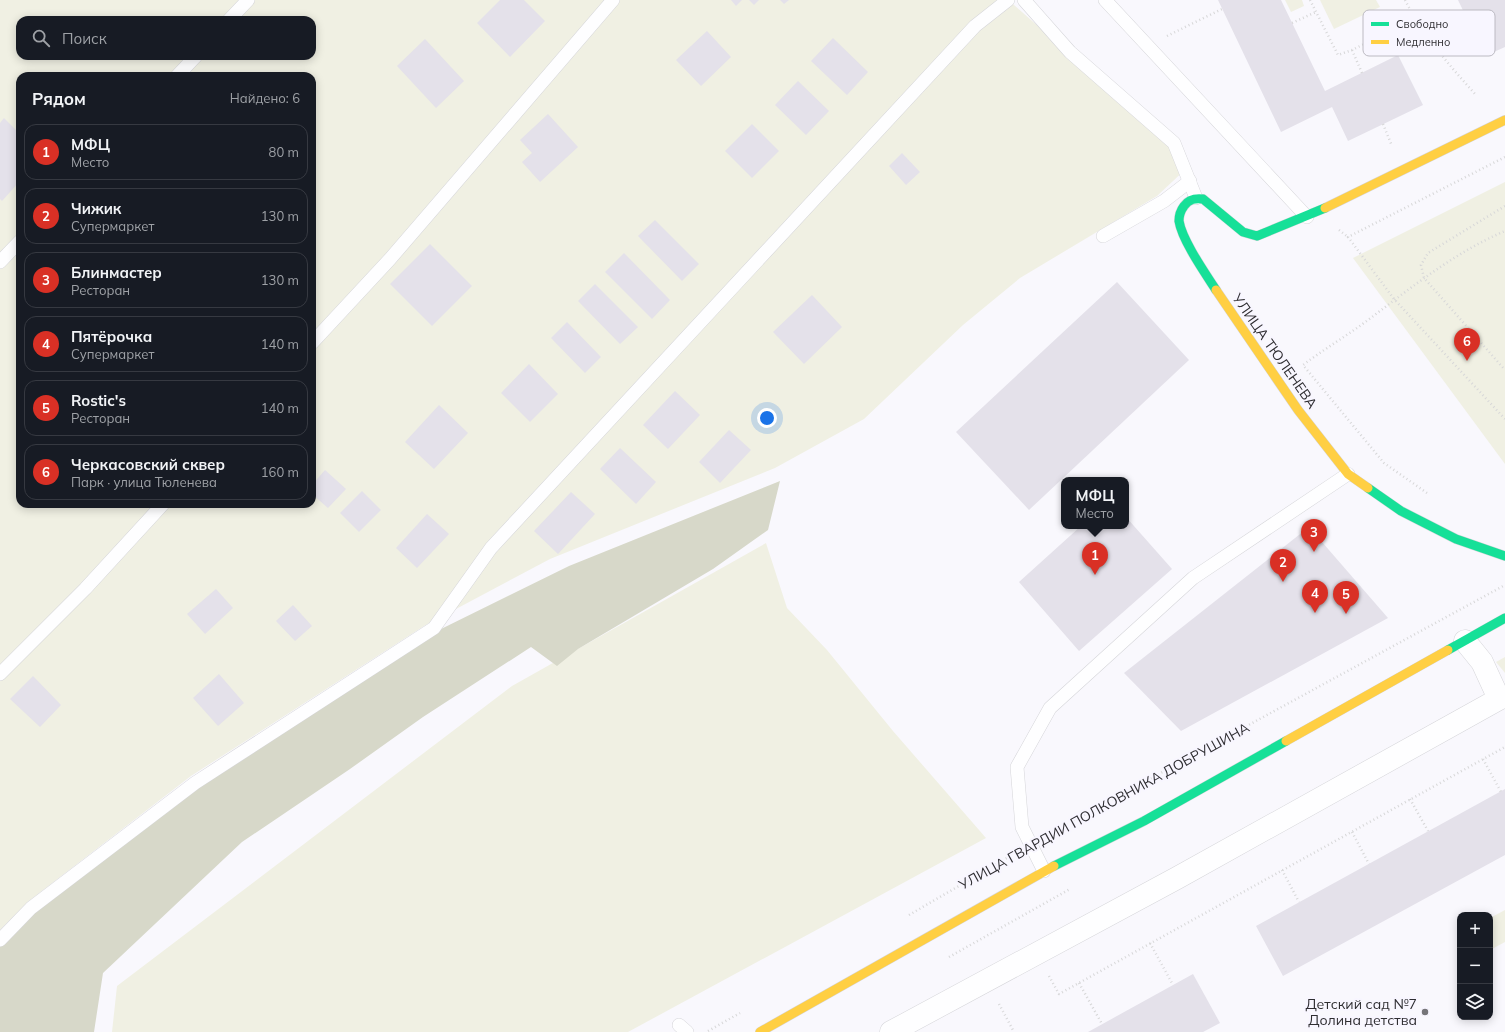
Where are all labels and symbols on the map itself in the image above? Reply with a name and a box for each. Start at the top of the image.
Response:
legend [1363,10,1495,56]
text: Свободно [1396,17,1449,31]
text: Медленно [1396,35,1450,49]
street label: УЛИЦА ТЮЛЕНЕВА [1228,289,1322,413]
pin: 6 [1454,328,1480,361]
your location [757,408,777,428]
pin: 3 [1301,519,1327,552]
pin: 1 [1082,542,1108,575]
pin: 2 [1270,549,1296,582]
pin: 4 [1302,580,1328,613]
pin: 5 [1333,581,1359,614]
street label: УЛИЦА ГВАРДИИ ПОЛКОВНИКА ДОБРУШИНА [955,718,1253,894]
place label: Детский сад №7 Долина детства [1305,995,1417,1029]
marker: Детский сад №7 Долина детства [1420,1007,1430,1017]

